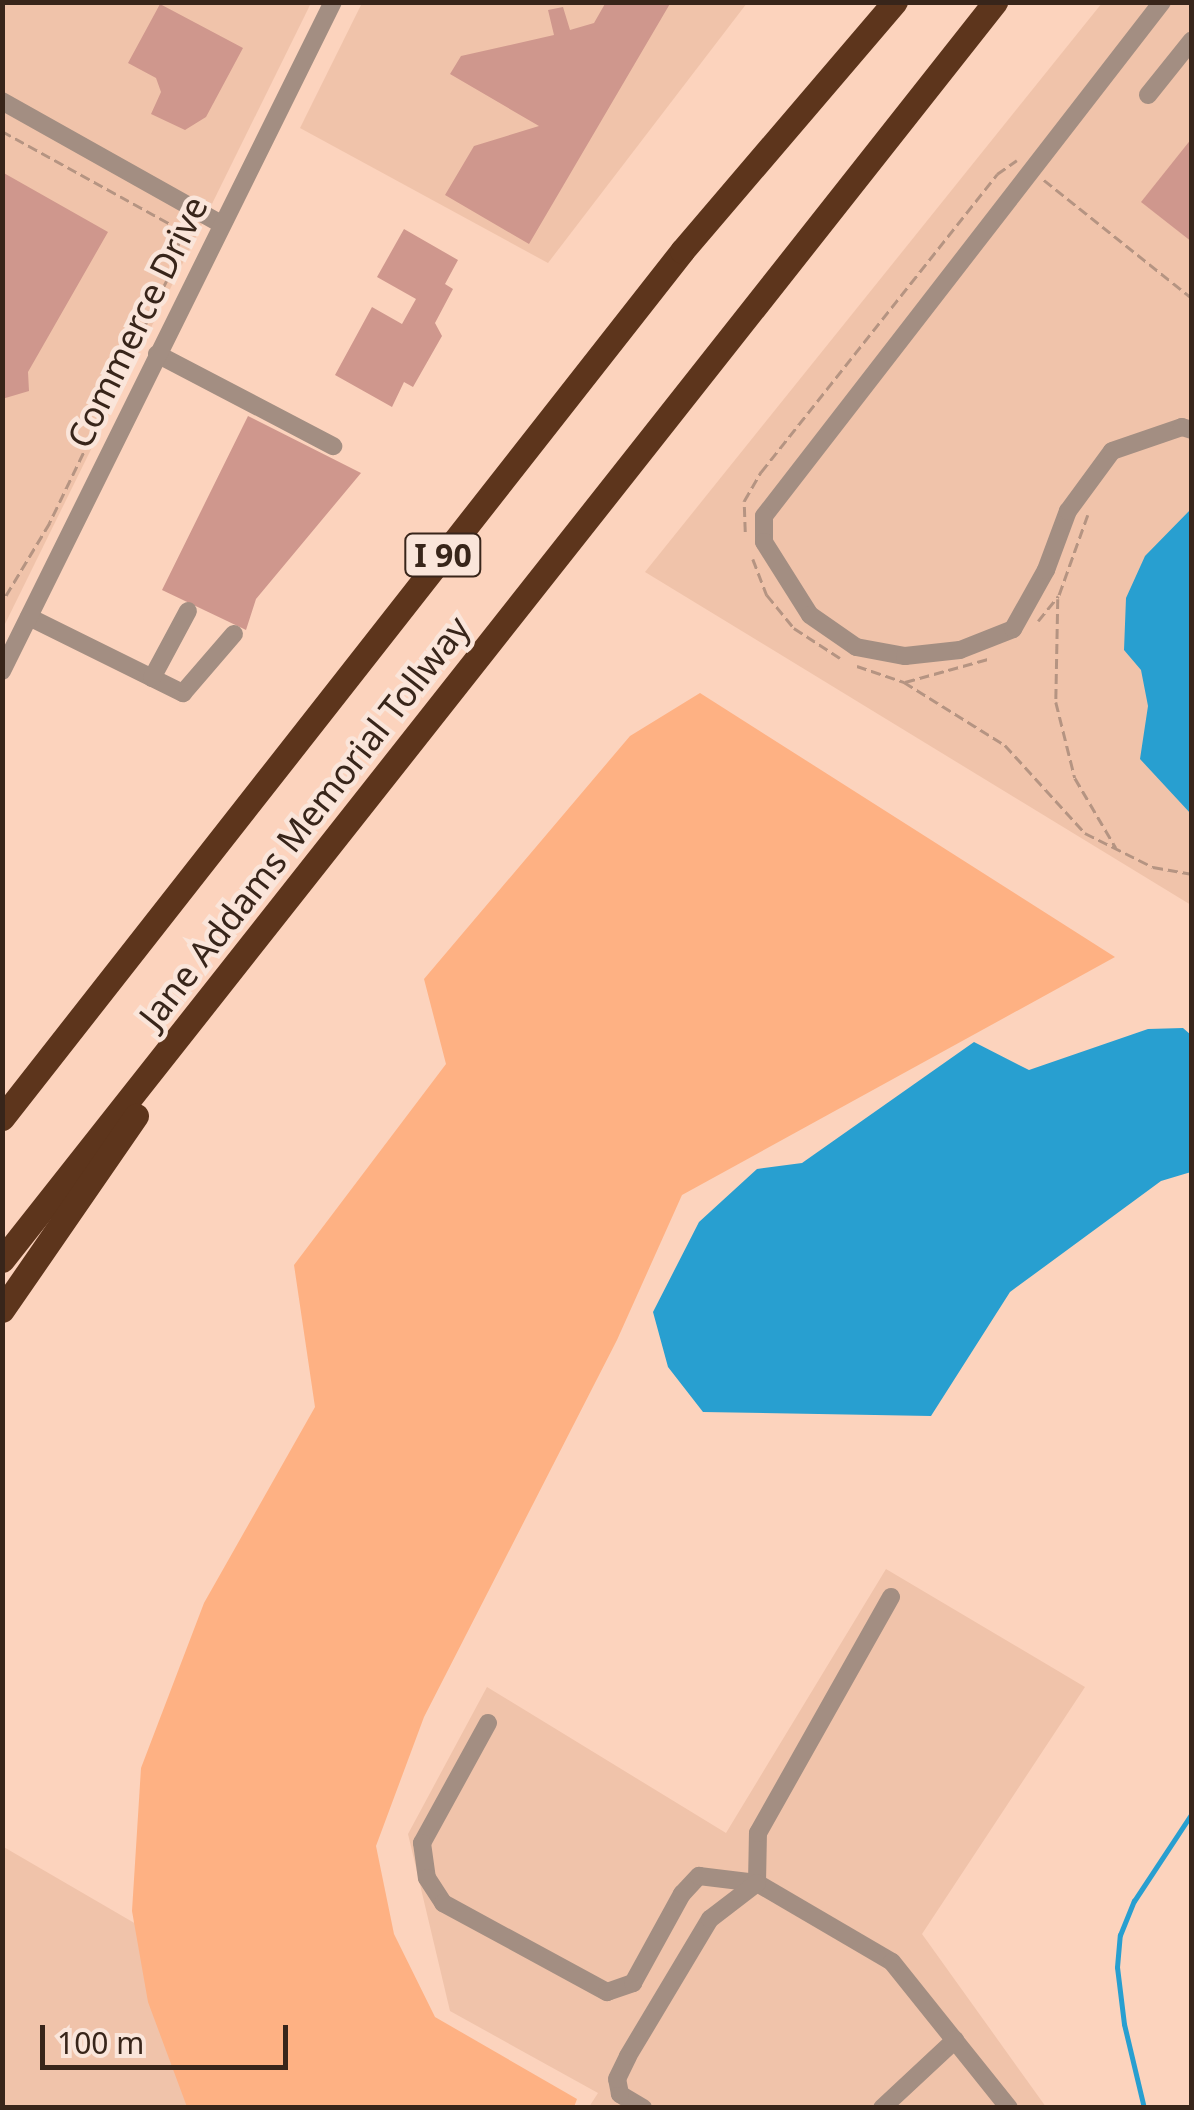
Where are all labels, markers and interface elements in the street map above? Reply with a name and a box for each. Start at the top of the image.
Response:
street label: Commerce Drive [58,189,216,455]
road number: I 90 [403,528,483,582]
street label: Jane Addams Memorial Tollway [130,608,478,1036]
scale bar [45,2005,292,2067]
text: 100 m [57,2022,144,2063]

